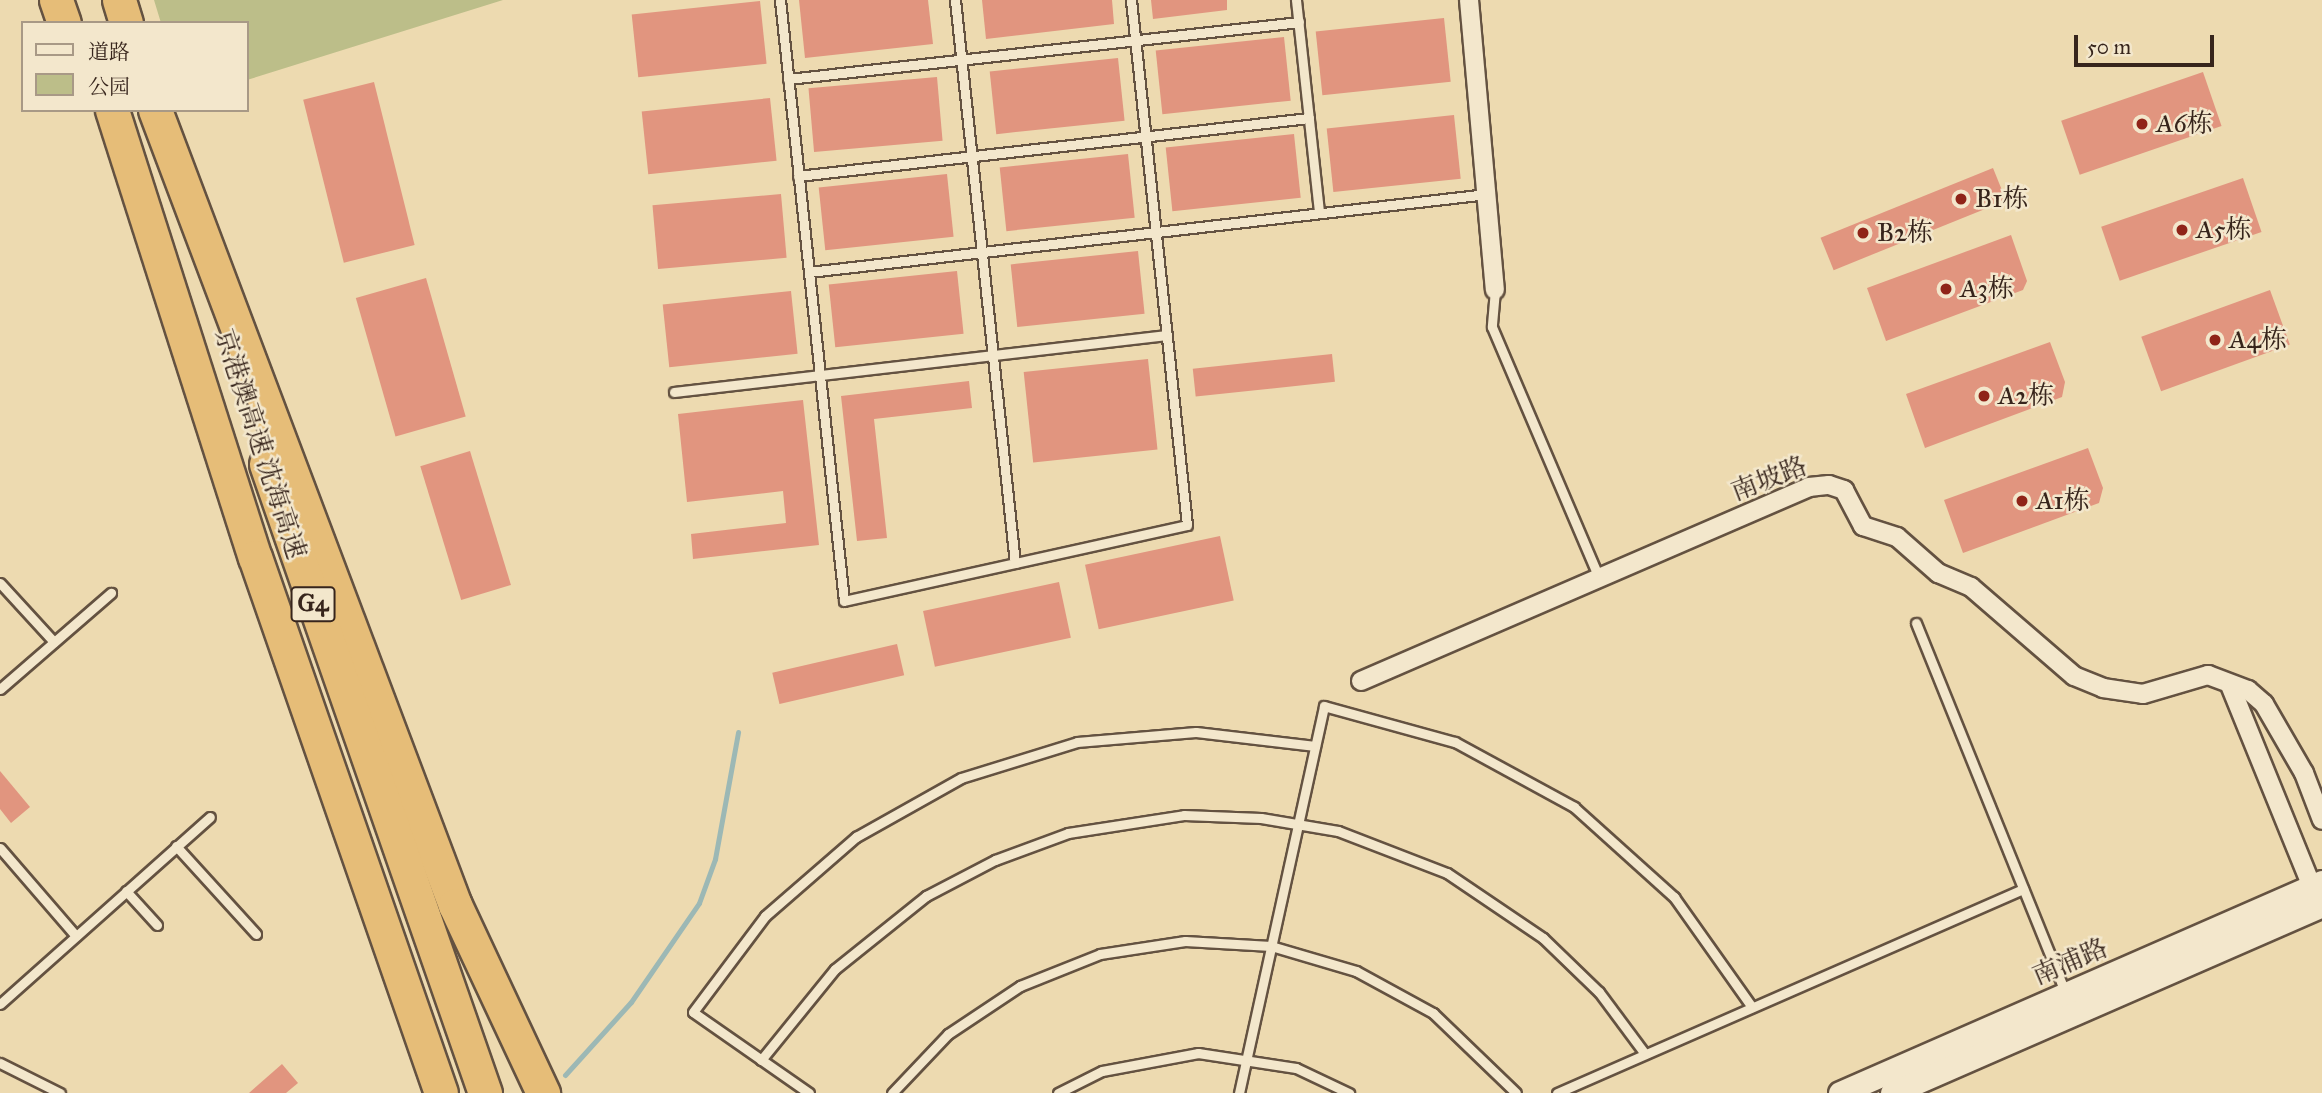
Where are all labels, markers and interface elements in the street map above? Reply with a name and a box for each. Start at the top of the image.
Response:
legend [21,21,248,112]
scale bar [2077,21,2217,65]
text: 50 m [2087,34,2131,60]
text: 道路 [88,39,130,65]
text: 公园 [88,74,130,100]
place label: A6栋 [2156,108,2213,140]
marker: A6栋 [2134,116,2150,132]
place label: B1栋 [1975,183,2028,215]
marker: B1栋 [1953,191,1969,207]
place label: A5栋 [2196,214,2252,246]
place label: B2栋 [1877,217,1933,249]
marker: A5栋 [2174,222,2190,238]
marker: B2栋 [1855,225,1871,241]
place label: A3栋 [1960,273,2014,305]
marker: A3栋 [1938,281,1954,297]
place label: A4栋 [2229,324,2287,356]
street label: 京港澳高速 沈海高速 [208,325,312,563]
marker: A4栋 [2207,332,2223,348]
place label: A2栋 [1998,380,2054,412]
marker: A2栋 [1976,388,1992,404]
street label: 南坡路 [1727,450,1811,508]
place label: A1栋 [2036,485,2090,517]
marker: A1栋 [2014,493,2030,509]
road number: G4 [290,584,336,624]
street label: 南浦路 [2028,932,2112,992]

